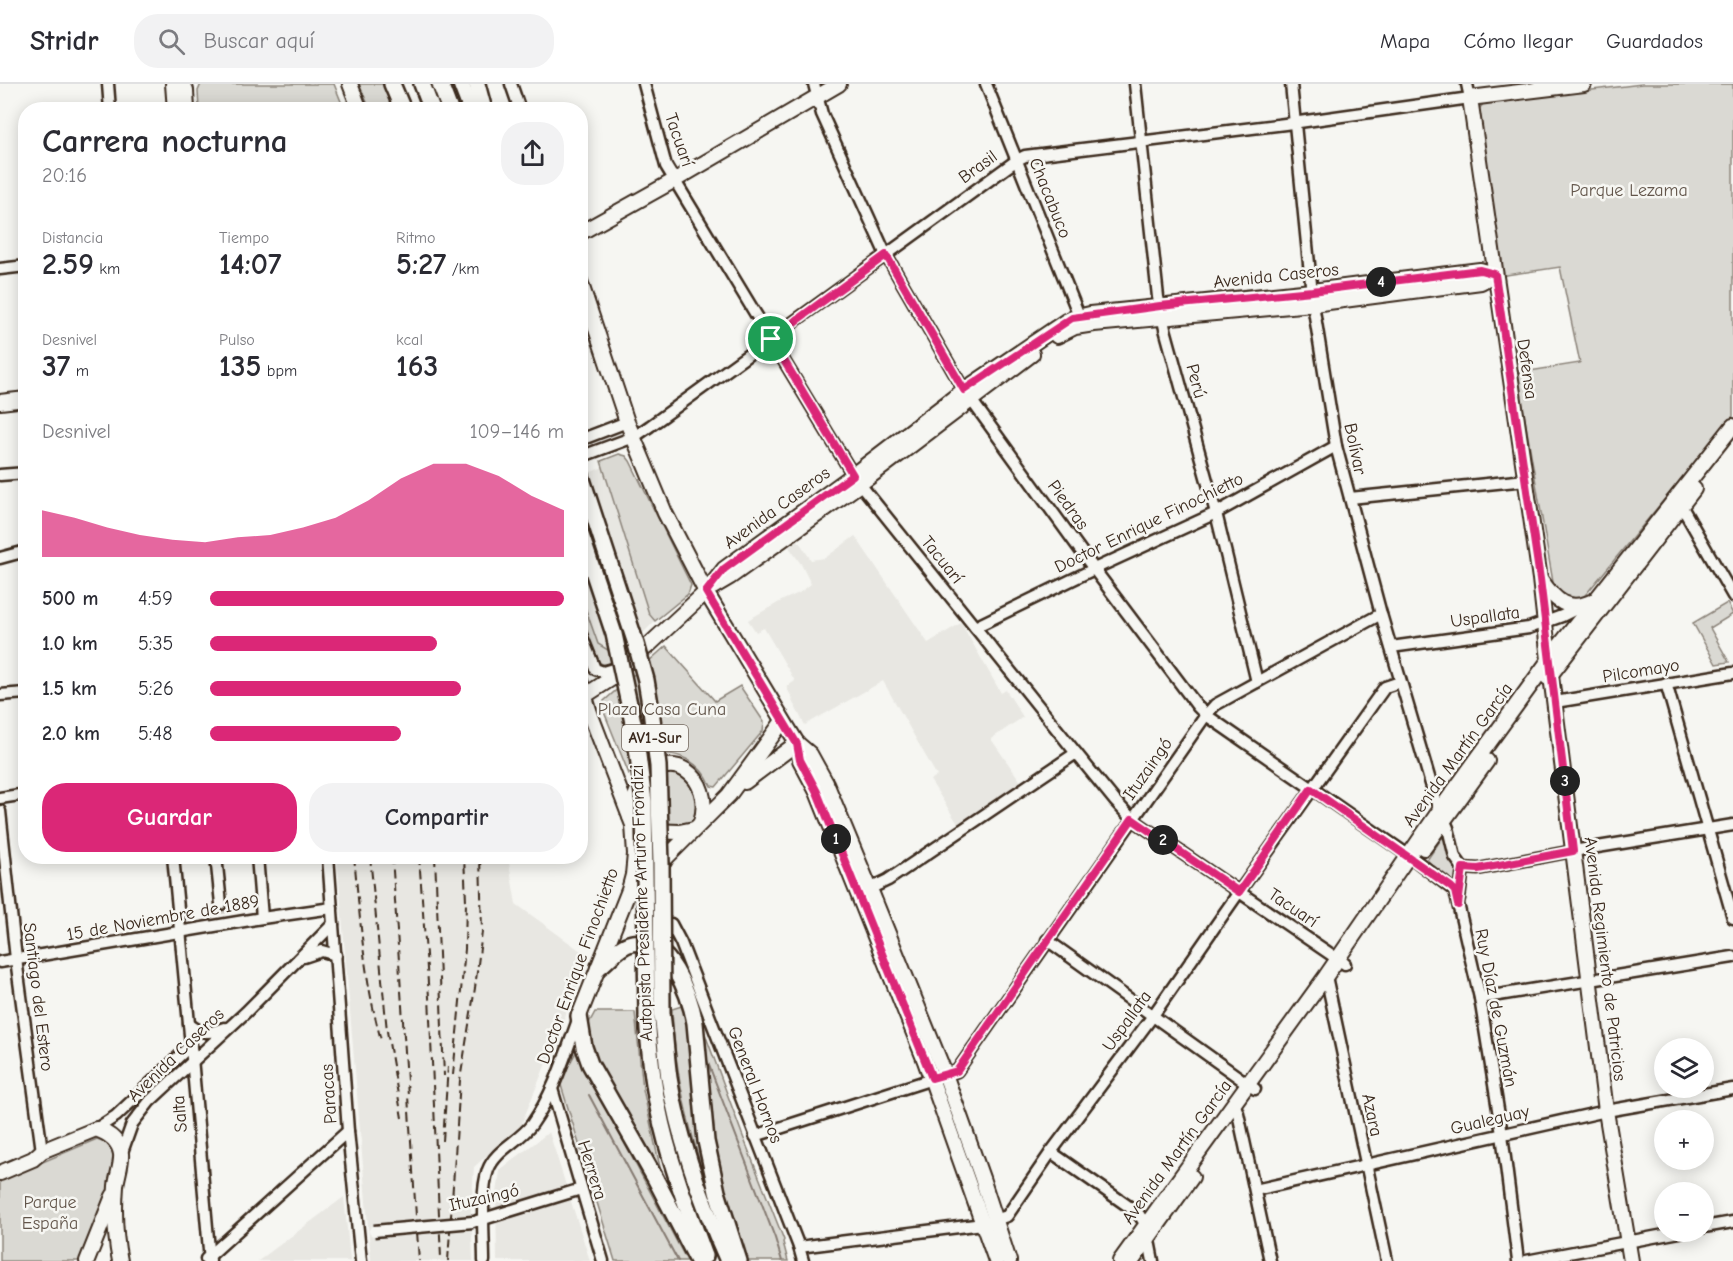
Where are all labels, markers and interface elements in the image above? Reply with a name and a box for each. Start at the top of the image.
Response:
search box [134,14,554,68]
text: Stridr [30,25,98,57]
icon: search [155,25,188,58]
text: Buscar aquí [203,28,314,54]
text: Mapa [1380,29,1430,53]
text: Cómo llegar [1463,29,1573,53]
text: Guardados [1606,29,1703,53]
street label: Tacuarí [660,110,698,170]
text: Carrera nocturna [42,122,288,160]
button: share [501,122,564,185]
street label: Brasil [955,146,1001,188]
street label: Chacabuco [1024,155,1076,241]
text: 20:16 [42,164,87,187]
park label: Parque Lezama [1570,180,1688,201]
text: Distancia [42,229,103,247]
text: Tiempo [219,229,269,247]
text: Ritmo [396,229,435,247]
text: 2.59 [42,247,94,282]
text: 14:07 [219,247,281,282]
text: 5:27 [396,247,446,282]
street label: Avenida Caseros [1212,259,1340,293]
text: km [94,260,120,278]
text: /km [446,260,480,278]
pin: 4 [1366,267,1396,297]
text: 4 [1377,273,1385,291]
pin [745,313,796,364]
icon: arrive [754,322,787,355]
text: Desnivel [42,331,97,349]
text: Pulso [219,331,255,349]
text: kcal [396,331,423,349]
street label: Defensa [1512,337,1542,401]
text: 37 [42,349,70,384]
text: 135 [219,349,262,384]
text: 163 [396,349,438,384]
text: m [70,362,89,380]
text: bpm [262,362,297,380]
street label: Perú [1181,362,1211,400]
text: Desnivel [42,420,111,443]
text: 109–146 m [470,420,564,443]
street label: Bolívar [1339,421,1371,478]
street label: Avenida Caseros [720,462,834,554]
street label: Doctor Enrique Finochietto [1051,468,1247,578]
street label: Piedras [1043,476,1093,534]
street label: Tacuarí [916,532,968,589]
text: 500 m [42,587,99,610]
text: 4:59 [138,587,173,610]
street label: Uspallata [1449,602,1521,632]
text: 1.0 km [42,632,98,655]
text: 5:35 [138,632,173,655]
street label: Pilcomayo [1601,655,1681,687]
text: 1.5 km [42,677,97,700]
text: 5:26 [138,677,174,700]
street label: Avenida Martín García [1399,679,1517,831]
park label: Plaza Casa Cuna [598,699,726,720]
text: 2.0 km [42,722,100,745]
text: 5:48 [138,722,172,745]
road number: AV1-Sur [622,725,688,751]
street label: Ituzaingó [1119,734,1177,804]
street label: Autopista Presidente Arturo Frondizi [627,764,657,1042]
pin: 3 [1550,766,1580,796]
text: 3 [1561,772,1569,790]
button: Guardar [42,783,297,852]
button: Compartir [309,783,564,852]
pin: 1 [821,824,851,854]
pin: 2 [1148,825,1178,855]
text: 1 [833,830,839,848]
text: 2 [1159,831,1167,849]
street label: Avenida Regimiento de Patricios [1580,836,1630,1082]
street label: Doctor Enrique Finochietto [533,865,623,1067]
street label: Tacuarí [1264,884,1323,933]
street label: 15 de Noviembre de 1889 [65,891,261,945]
street label: Santiago del Estero [18,921,58,1073]
street label: Ruy Díaz de Guzmán [1470,927,1522,1089]
street label: Uspallata [1098,987,1156,1055]
street label: Avenida Caseros [123,1004,229,1106]
street label: General Hornos [723,1024,787,1146]
map controls [1654,1038,1714,1242]
button: layers [1654,1038,1714,1098]
street label: Paracas [316,1063,342,1125]
street label: Avenida Martín García [1118,1076,1236,1228]
street label: Azara [1357,1092,1387,1138]
street label: Salta [168,1095,192,1133]
street label: Gualeguay [1448,1101,1532,1139]
button: + [1654,1110,1714,1170]
street label: Herrera [573,1138,611,1202]
street label: Ituzaingó [447,1180,521,1216]
button: − [1654,1182,1714,1242]
park label: Parque España [22,1192,78,1234]

